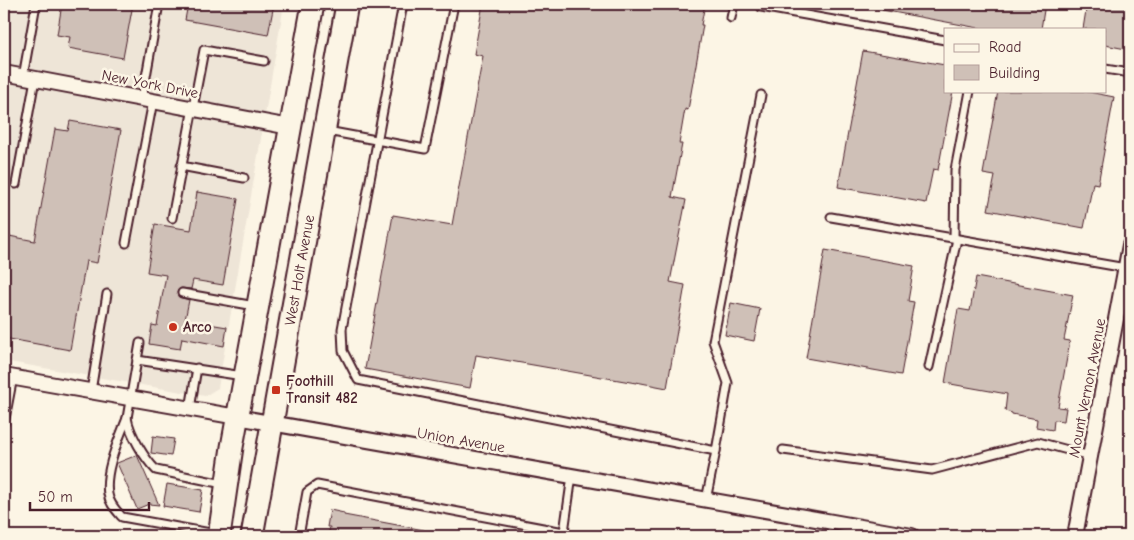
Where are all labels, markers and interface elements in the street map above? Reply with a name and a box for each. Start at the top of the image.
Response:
legend [944,28,1106,92]
text: Road [989,38,1021,56]
text: Building [989,64,1040,82]
street label: New York Drive [100,66,200,102]
street label: West Holt Avenue [281,213,318,327]
street label: Mount Vernon Avenue [1065,316,1109,459]
place label: Arco [183,318,212,336]
marker: Arco [167,321,179,333]
place label: Foothill Transit 482 [286,372,358,407]
marker: Foothill Transit 482 [270,384,282,396]
street label: Union Avenue [416,423,507,457]
scale bar [30,480,149,512]
text: 50 m [38,488,73,506]

